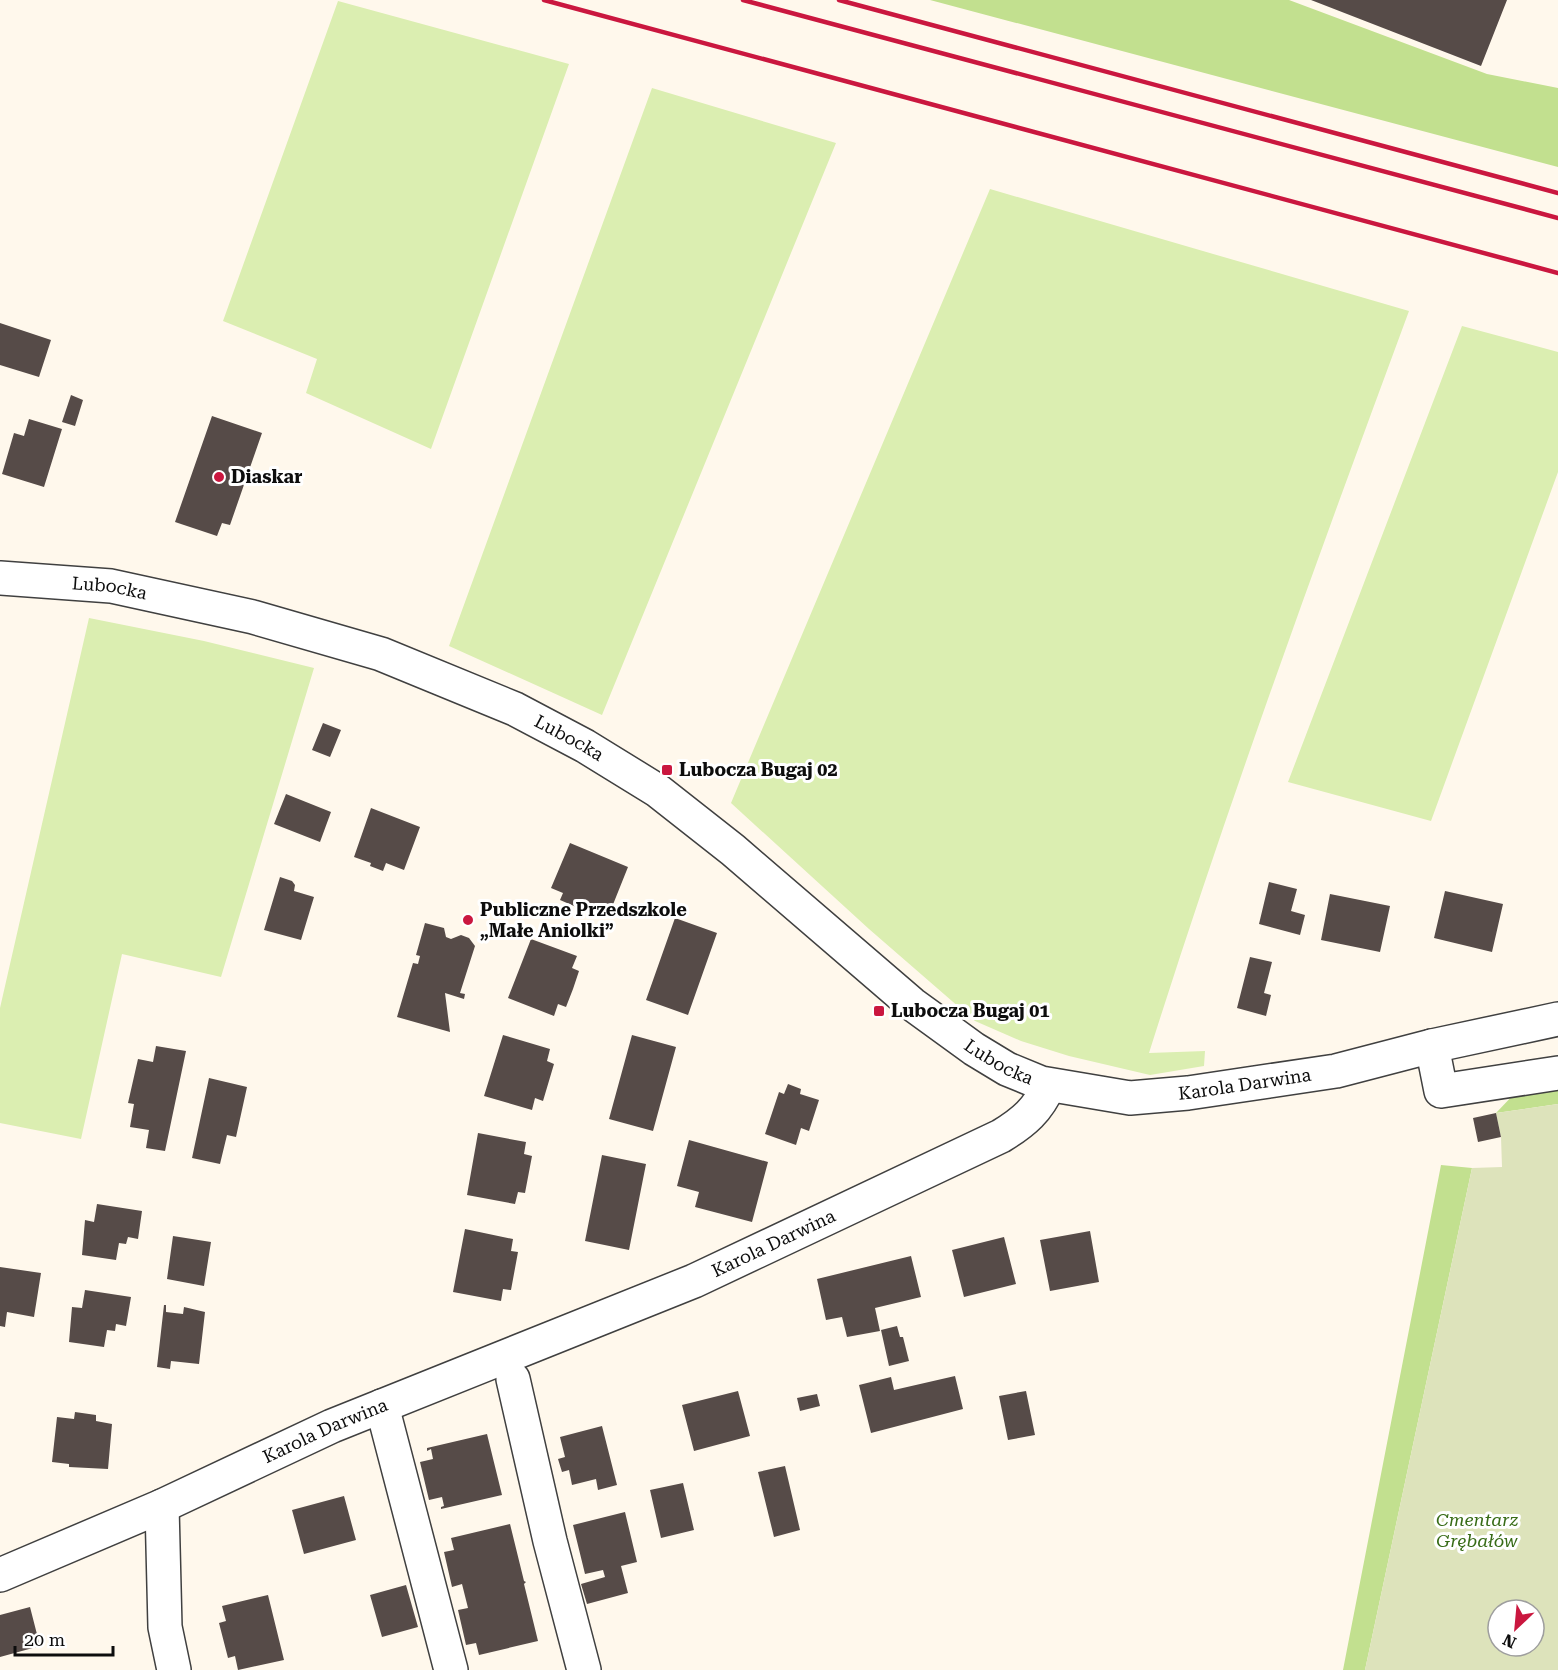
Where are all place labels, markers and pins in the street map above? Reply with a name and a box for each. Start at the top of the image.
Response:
place label: Diaskar [231,466,302,487]
marker: Diaskar [212,470,226,484]
place label: Lubocza Bugaj 02 [679,759,837,780]
marker: Lubocza Bugaj 02 [660,763,674,777]
place label: Publiczne Przedszkole „Małe Aniolki” [480,899,687,941]
marker: Publiczne Przedszkole „Małe Aniolki” [461,913,475,927]
place label: Lubocza Bugaj 01 [891,1000,1049,1021]
marker: Lubocza Bugaj 01 [872,1004,886,1018]

